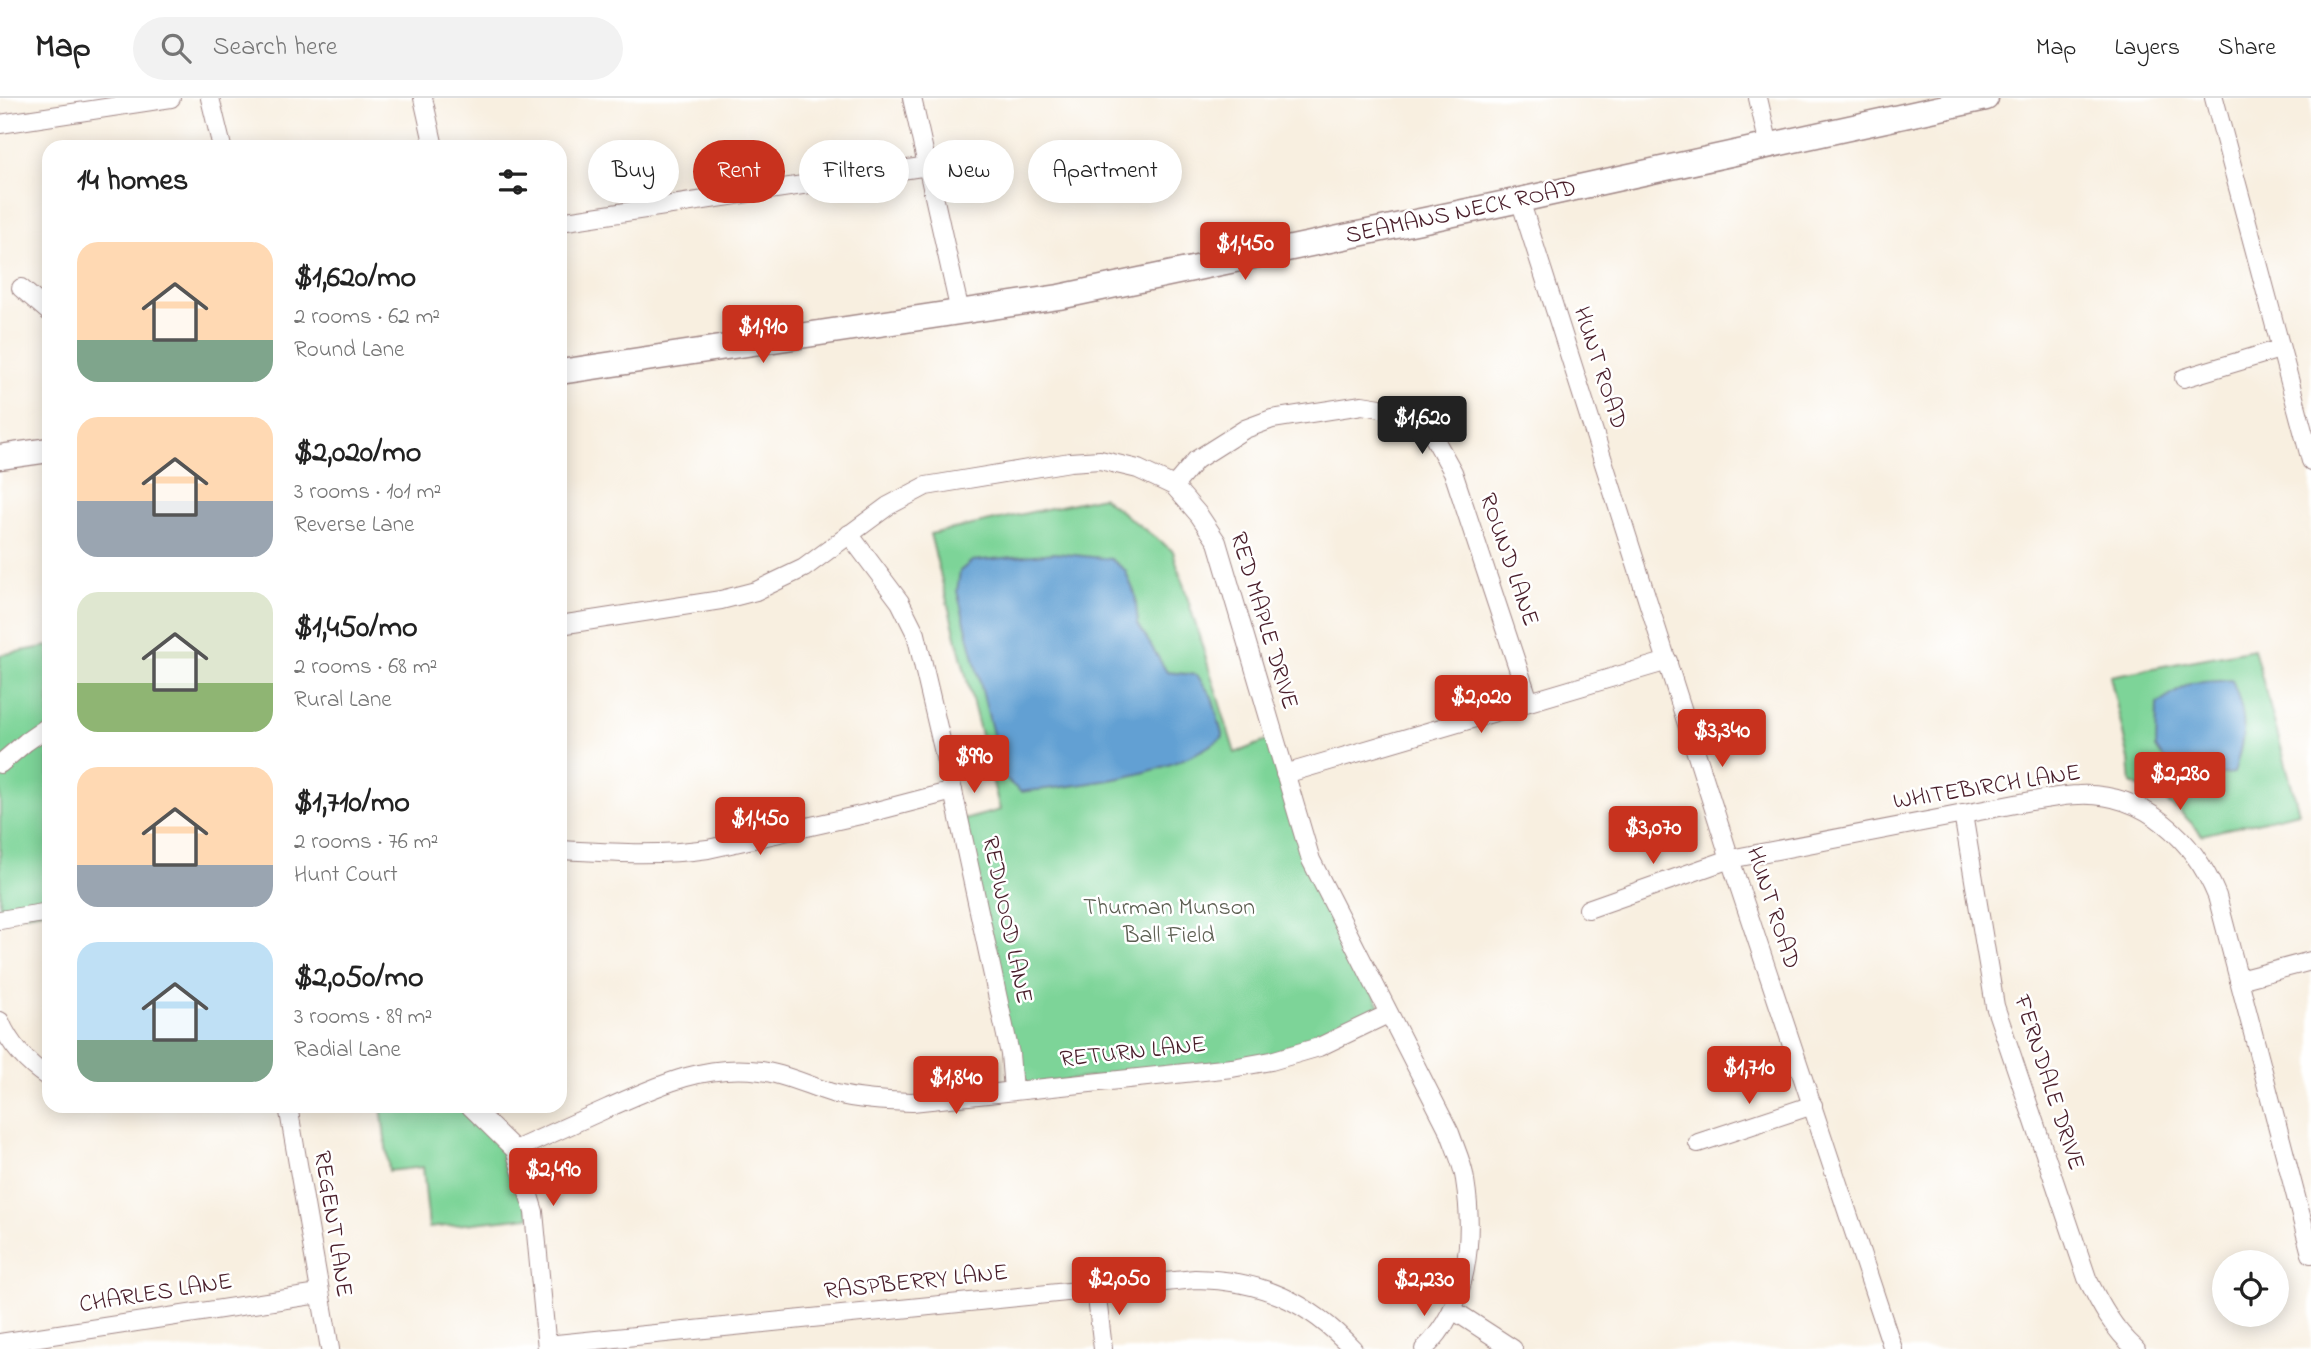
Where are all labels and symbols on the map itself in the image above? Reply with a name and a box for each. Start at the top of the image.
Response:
street label: SEAMANS NECK ROAD [1342,171,1580,255]
pin: $1,450 [1188,222,1302,282]
street label: HUNT ROAD [1563,302,1635,434]
pin: $1,910 [706,306,820,365]
pin: $1,620 [1365,396,1479,456]
street label: ROUND LANE [1469,489,1547,631]
street label: RED MAPLE DRIVE [1219,528,1307,714]
pin: $2,020 [1424,676,1538,735]
pin: $3,340 [1665,710,1779,769]
pin: $990 [933,736,1015,795]
pin: $2,280 [2123,752,2237,812]
street label: WHITEBIRCH LANE [1891,756,2083,820]
pin: $1,450 [703,798,817,857]
pin: $3,070 [1596,806,1710,866]
street label: REDWOOD LANE [971,833,1041,1007]
street label: HUNT ROAD [1736,842,1808,974]
park label: Thurman Munson Ball Field [1083,891,1255,954]
street label: FERNDALE DRIVE [2003,990,2093,1175]
street label: RETURN LANE [1058,1028,1208,1078]
pin: $1,710 [1692,1046,1806,1106]
pin: $1,840 [899,1056,1013,1116]
street label: REGENT LANE [303,1148,361,1300]
pin: $2,490 [496,1148,610,1208]
street label: RASPBERRY LANE [822,1256,1010,1310]
pin: $2,050 [1062,1258,1176,1317]
pin: $2,230 [1367,1258,1481,1318]
street label: CHARLES LANE [77,1265,235,1323]

